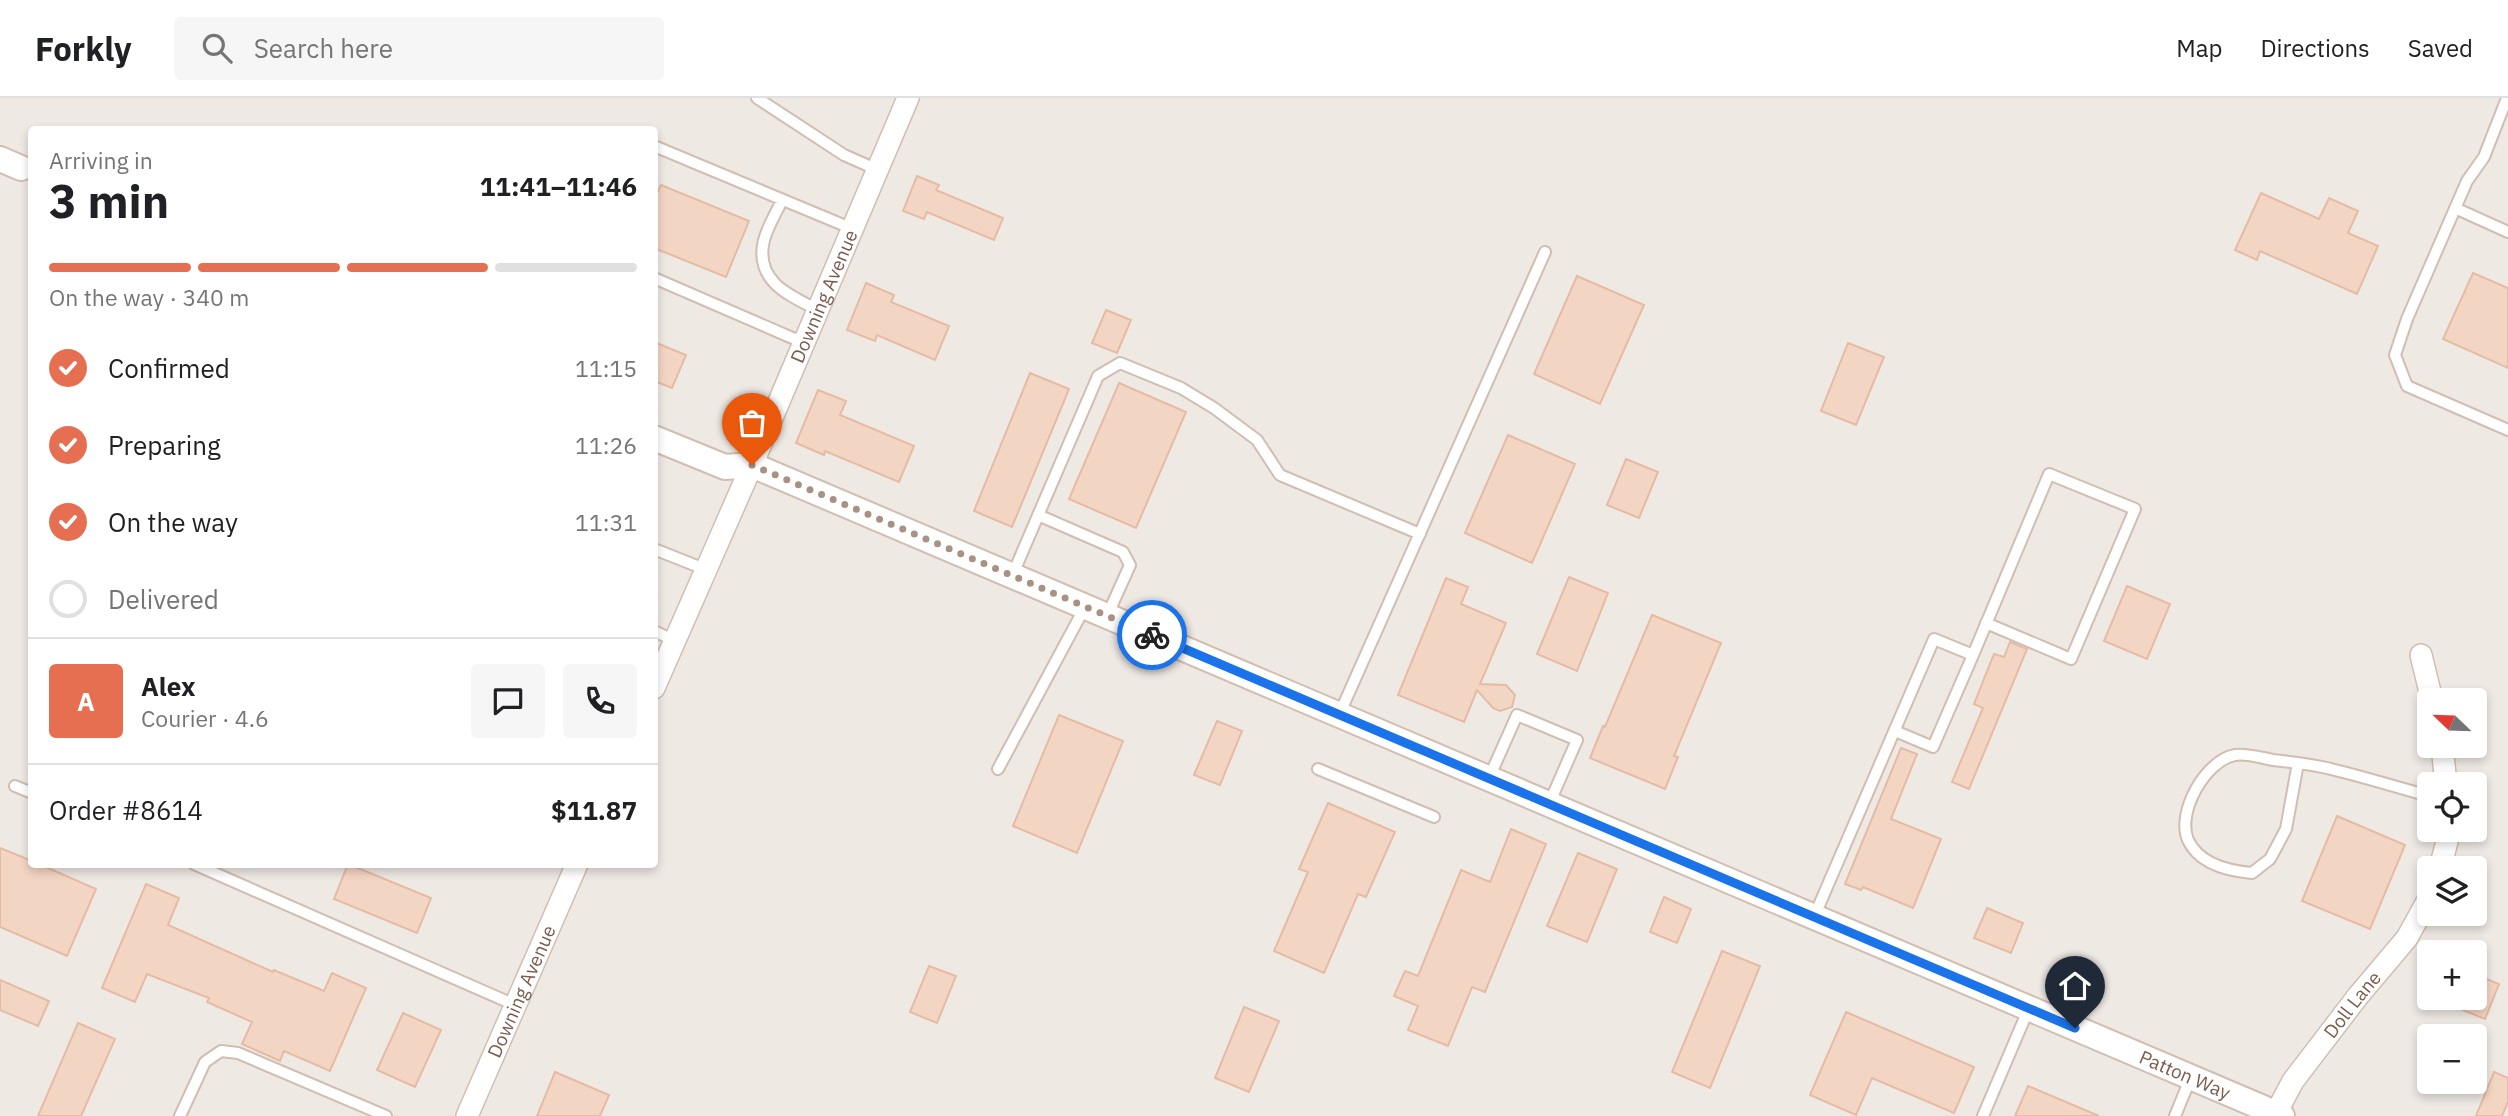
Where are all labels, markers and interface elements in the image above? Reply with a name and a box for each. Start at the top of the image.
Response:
search box [174,17,664,80]
text: Forkly [35,27,132,70]
icon: search [198,29,236,67]
text: Search here [254,31,393,65]
text: Map [2176,32,2222,64]
text: Directions [2260,32,2370,64]
text: Saved [2408,32,2473,64]
text: Arriving in [49,145,153,175]
text: 11:41–11:46 [480,169,637,203]
text: 3 min [49,171,169,231]
street label: Downing Avenue [785,226,863,366]
text: On the way · 340 m [49,282,249,312]
icon: check [49,349,87,387]
text: Confirmed [108,351,230,385]
text: 11:15 [575,353,637,383]
pin [722,393,782,465]
icon: bag [733,404,771,442]
icon: check [49,426,87,464]
text: Preparing [108,428,221,462]
text: 11:26 [575,430,637,460]
icon: check [49,503,87,541]
text: On the way [108,505,238,539]
text: 11:31 [575,507,637,537]
text: Delivered [108,582,219,616]
courier [1117,600,1187,670]
icon: bike [1133,616,1171,654]
button: chat [471,664,545,738]
button: phone [563,664,637,738]
text: Alex [141,669,195,703]
text: A [77,684,95,718]
north arrow [2417,688,2487,758]
map controls [2417,688,2487,1094]
text: Courier · 4.6 [141,703,269,733]
button: locate [2417,772,2487,842]
text: Order #8614 [49,793,203,827]
text: $11.87 [551,793,637,827]
button: layers [2417,856,2487,926]
street label: Downing Avenue [482,921,561,1061]
button: + [2417,940,2487,1010]
pin [2045,956,2105,1028]
street label: Doll Lane [2318,966,2386,1043]
icon: home [2056,967,2094,1005]
button: − [2417,1024,2487,1094]
street label: Patton Way [2136,1045,2235,1105]

